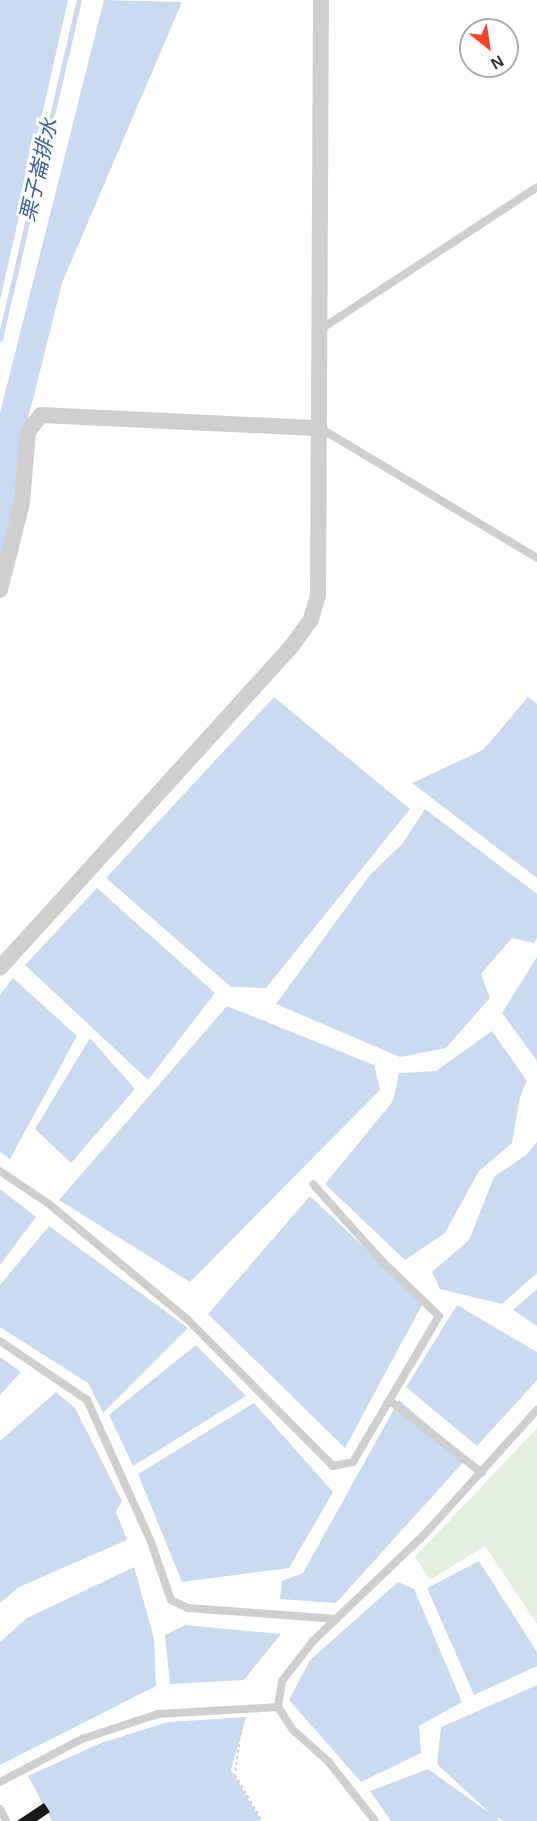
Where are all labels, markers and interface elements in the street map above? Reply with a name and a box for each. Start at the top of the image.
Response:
north arrow [459,18,519,78]
text: N [488,52,507,73]
water label: 栗子崙排水 [15,116,63,224]

